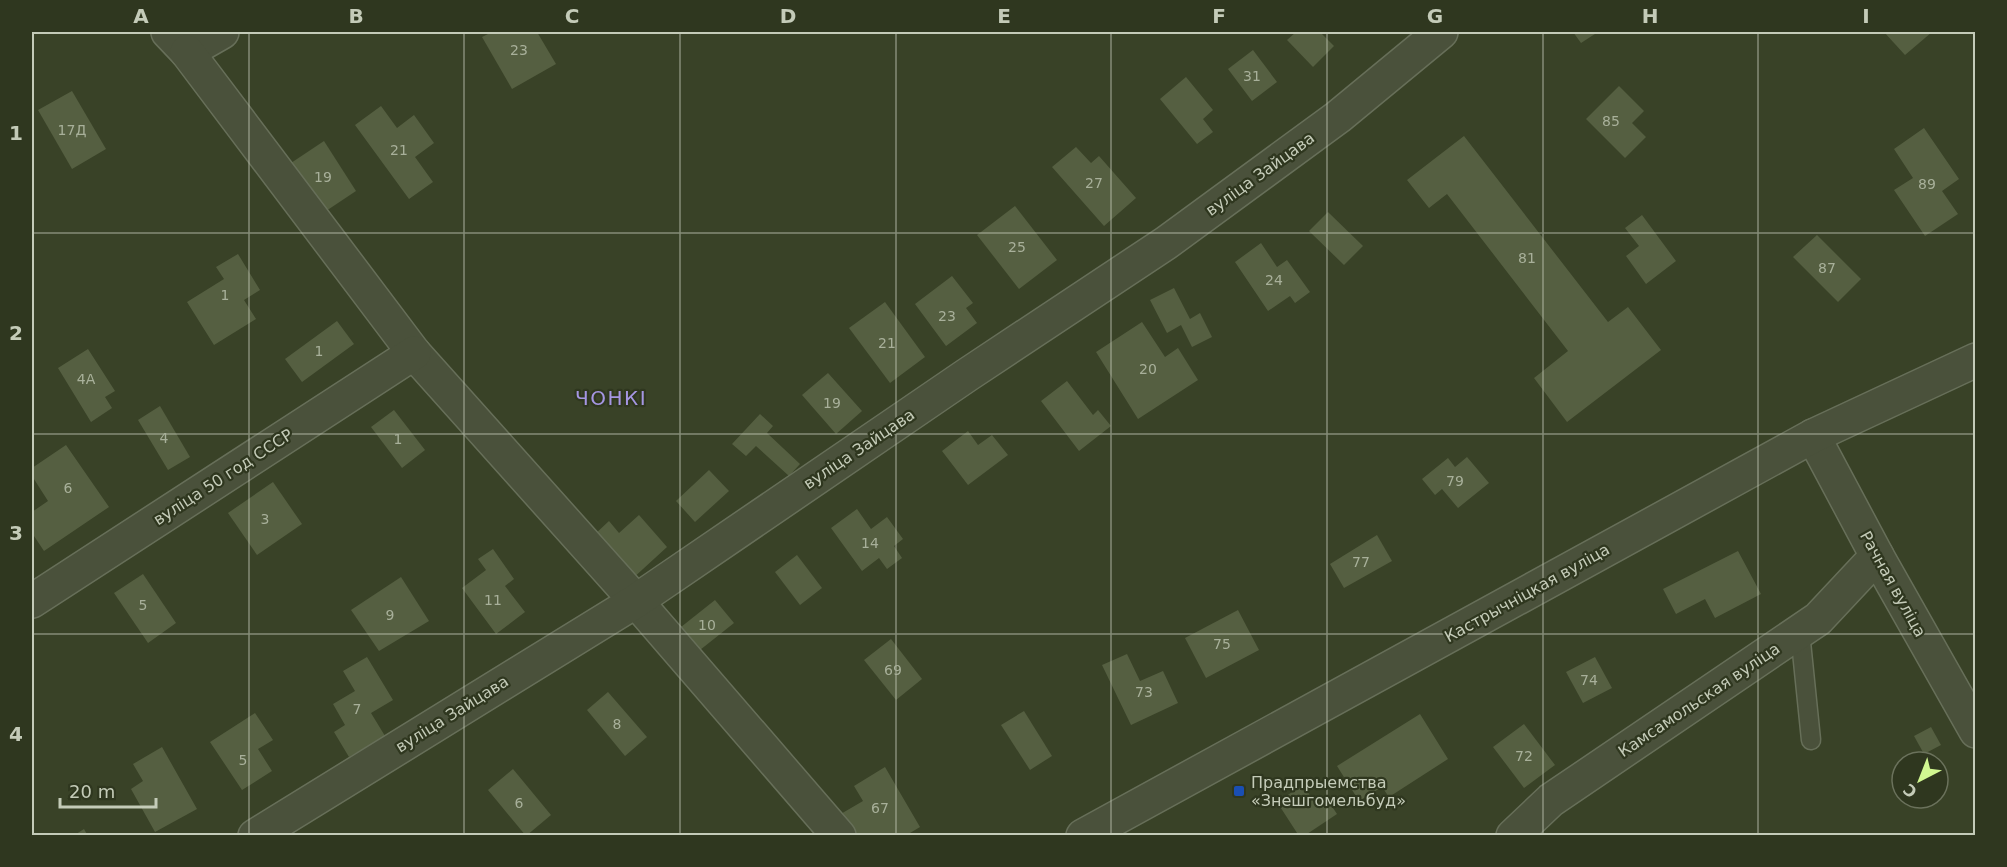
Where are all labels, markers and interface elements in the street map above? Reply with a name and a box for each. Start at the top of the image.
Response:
text: A [133,4,149,28]
text: B [348,4,364,28]
text: C [565,4,579,28]
text: D [780,4,796,28]
text: E [997,4,1011,28]
text: F [1212,4,1226,28]
text: G [1427,4,1443,28]
text: H [1642,4,1658,28]
text: I [1862,4,1870,28]
house number: 23 [510,42,528,58]
house number: 31 [1243,68,1261,84]
house number: 85 [1602,113,1620,129]
text: 1 [9,121,23,145]
house number: 17Д [58,122,86,138]
street label: вуліца Зайцава [1202,128,1318,220]
house number: 21 [390,142,408,158]
house number: 19 [314,169,332,185]
house number: 27 [1085,175,1103,191]
house number: 89 [1918,176,1936,192]
house number: 25 [1008,239,1026,255]
house number: 81 [1518,250,1536,266]
house number: 87 [1818,260,1836,276]
house number: 24 [1265,272,1283,288]
house number: 1 [221,287,229,303]
house number: 23 [938,308,956,324]
text: 2 [9,321,23,345]
house number: 21 [878,335,896,351]
house number: 1 [315,343,323,359]
house number: 20 [1139,361,1157,377]
house number: 4А [77,371,96,387]
district label: ЧОНКІ [575,386,647,410]
house number: 19 [823,395,841,411]
street label: вуліца Зайцава [800,405,918,493]
street label: вуліца 50 год СССР [150,425,297,529]
house number: 4 [160,430,169,446]
house number: 1 [394,431,402,447]
house number: 79 [1446,473,1464,489]
house number: 6 [64,480,73,496]
house number: 3 [261,511,269,527]
text: 3 [9,521,23,545]
street label: Рачная вуліца [1856,528,1930,640]
house number: 14 [861,535,879,551]
street label: Кастрычніцкая вуліца [1441,540,1613,646]
house number: 77 [1352,554,1370,570]
house number: 11 [484,592,502,608]
house number: 5 [139,597,147,613]
house number: 9 [386,607,394,623]
house number: 10 [698,617,716,633]
house number: 75 [1213,636,1231,652]
street label: Камсамольская вуліца [1615,639,1783,761]
house number: 69 [884,662,902,678]
street label: вуліца Зайцава [392,672,512,756]
house number: 74 [1580,672,1598,688]
house number: 73 [1135,684,1153,700]
house number: 7 [353,701,361,717]
house number: 8 [613,716,621,732]
text: 4 [9,722,23,746]
house number: 72 [1515,748,1533,764]
north arrow [1890,750,1950,810]
house number: 5 [239,752,247,768]
scale bar [60,771,156,809]
place label: Прадпрыемства «Знешгомельбуд» [1251,773,1406,810]
text: С [1900,780,1921,802]
text: 20 m [69,781,115,802]
marker: Прадпрыемства «Знешгомельбуд» [1232,784,1246,798]
house number: 6 [515,795,524,811]
house number: 67 [871,800,889,816]

